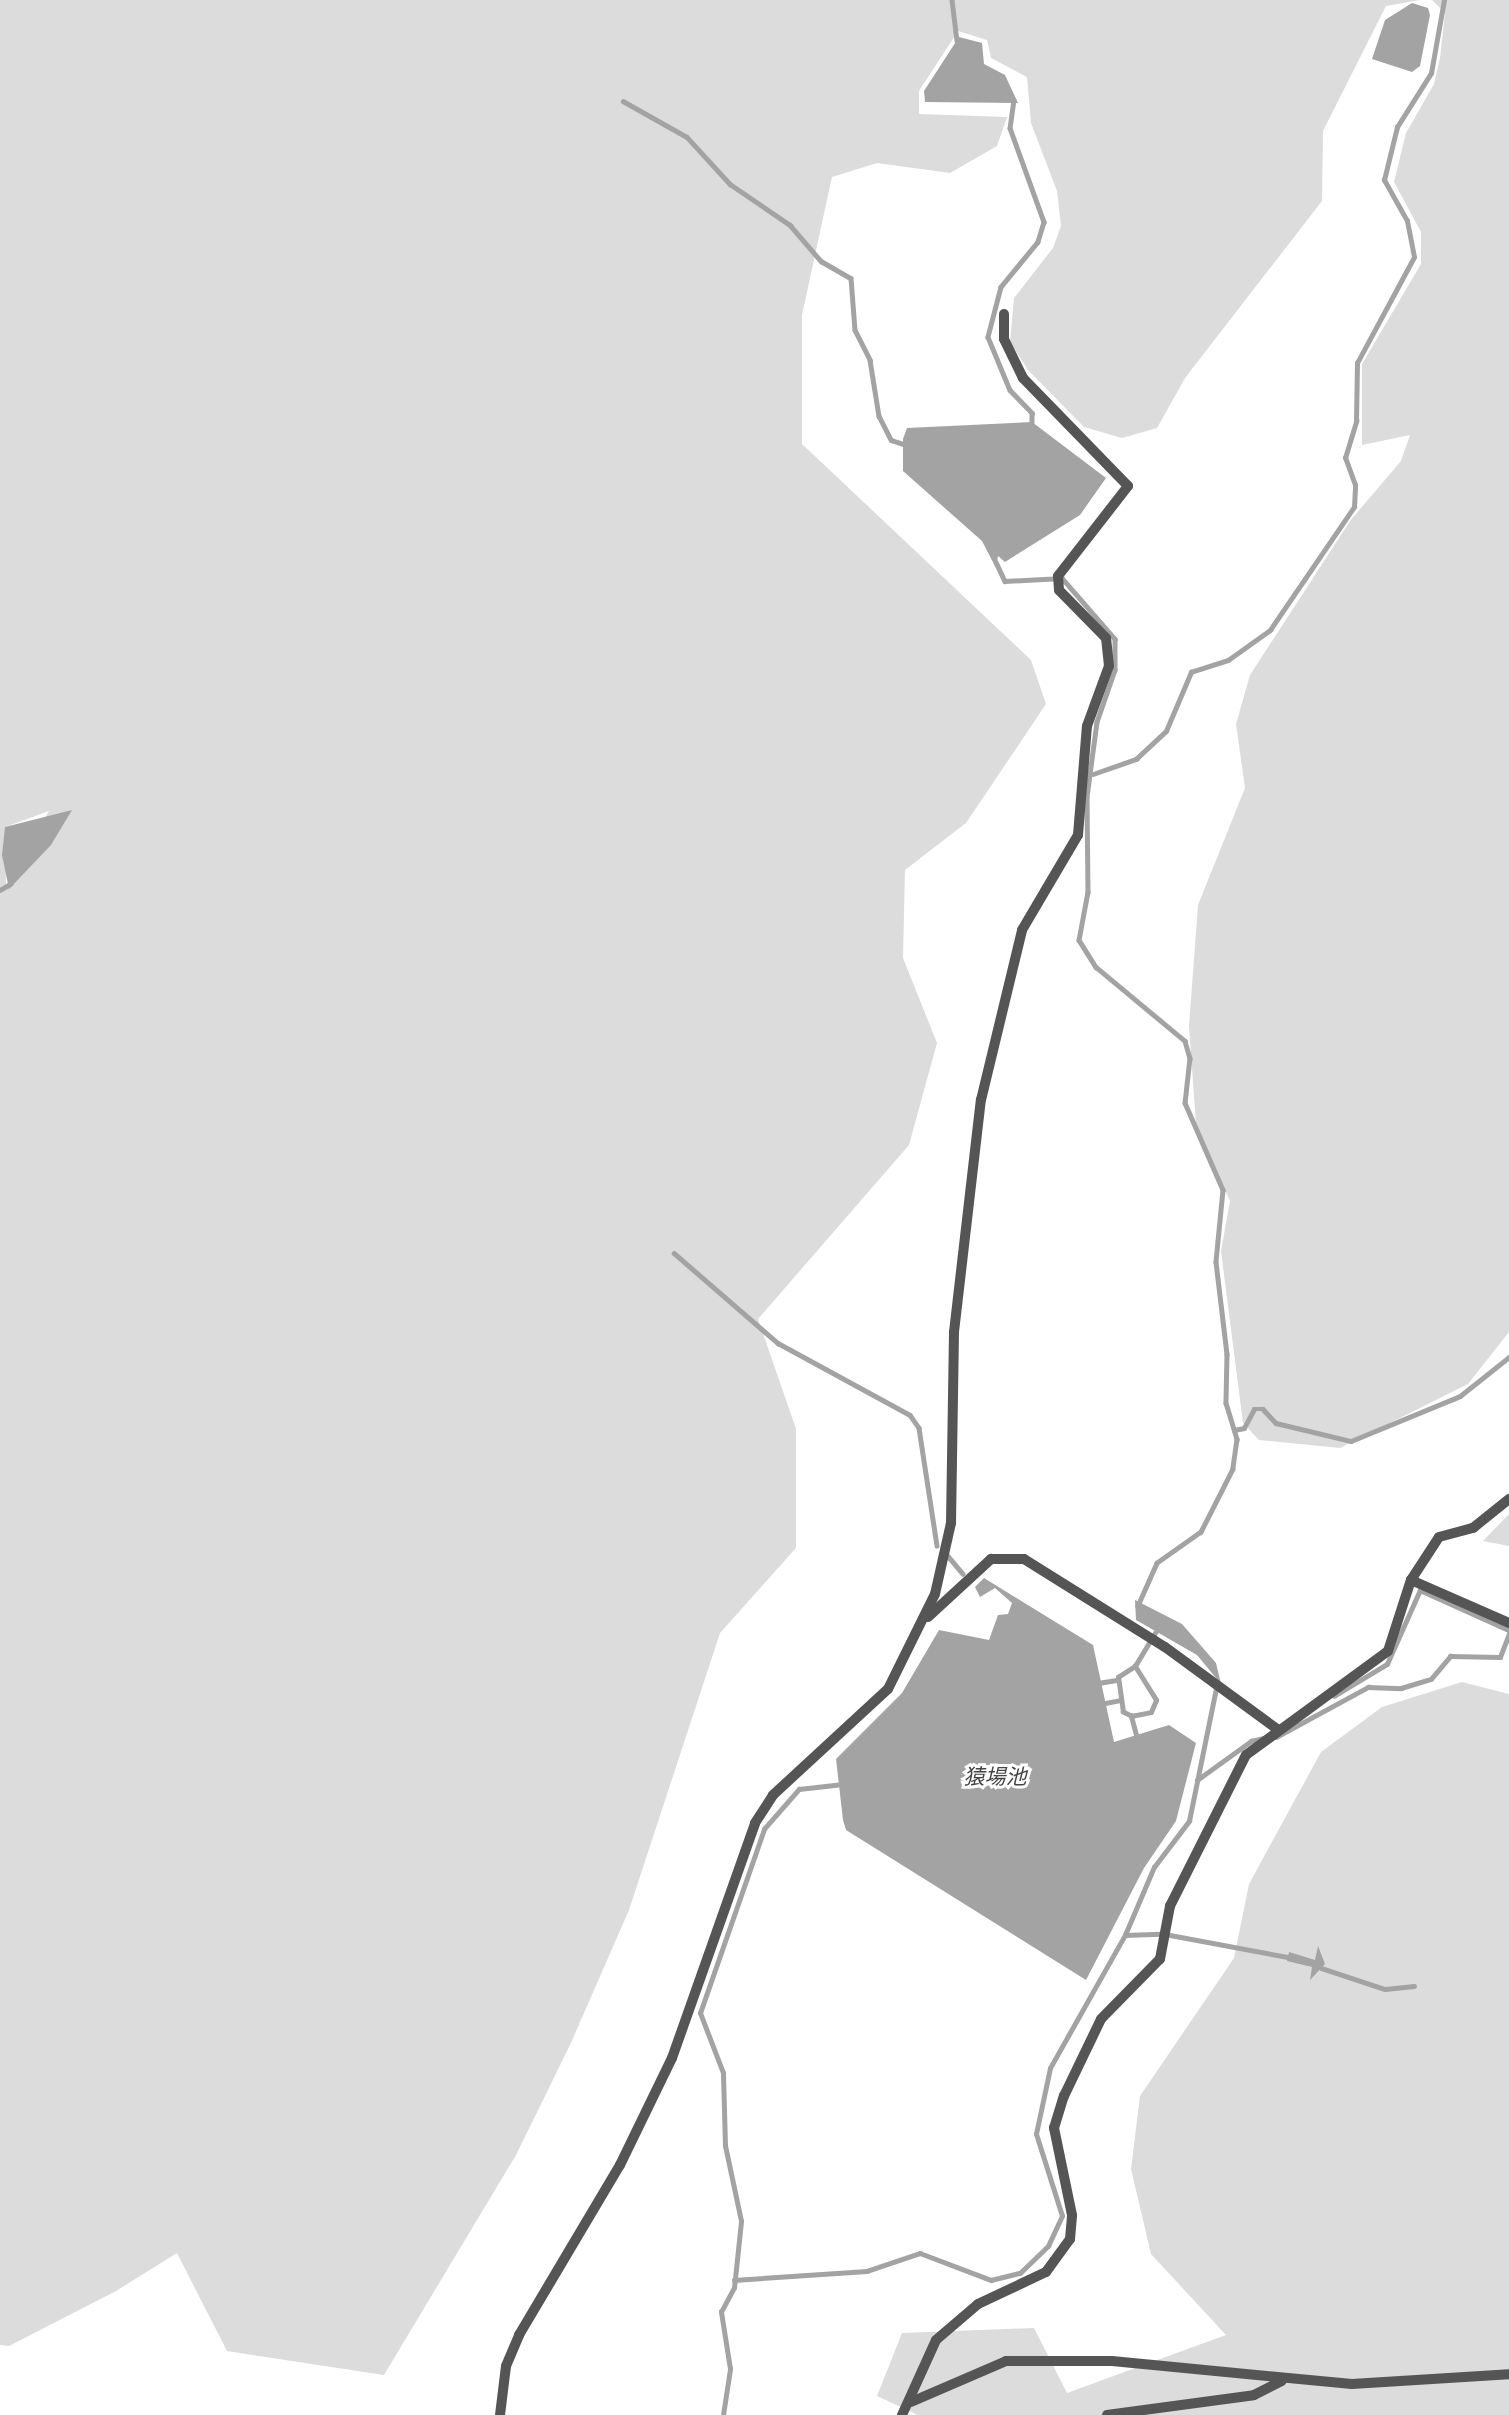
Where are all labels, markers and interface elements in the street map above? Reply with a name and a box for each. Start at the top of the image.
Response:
water label: 猿場池 [964,1764,1026,1790]

